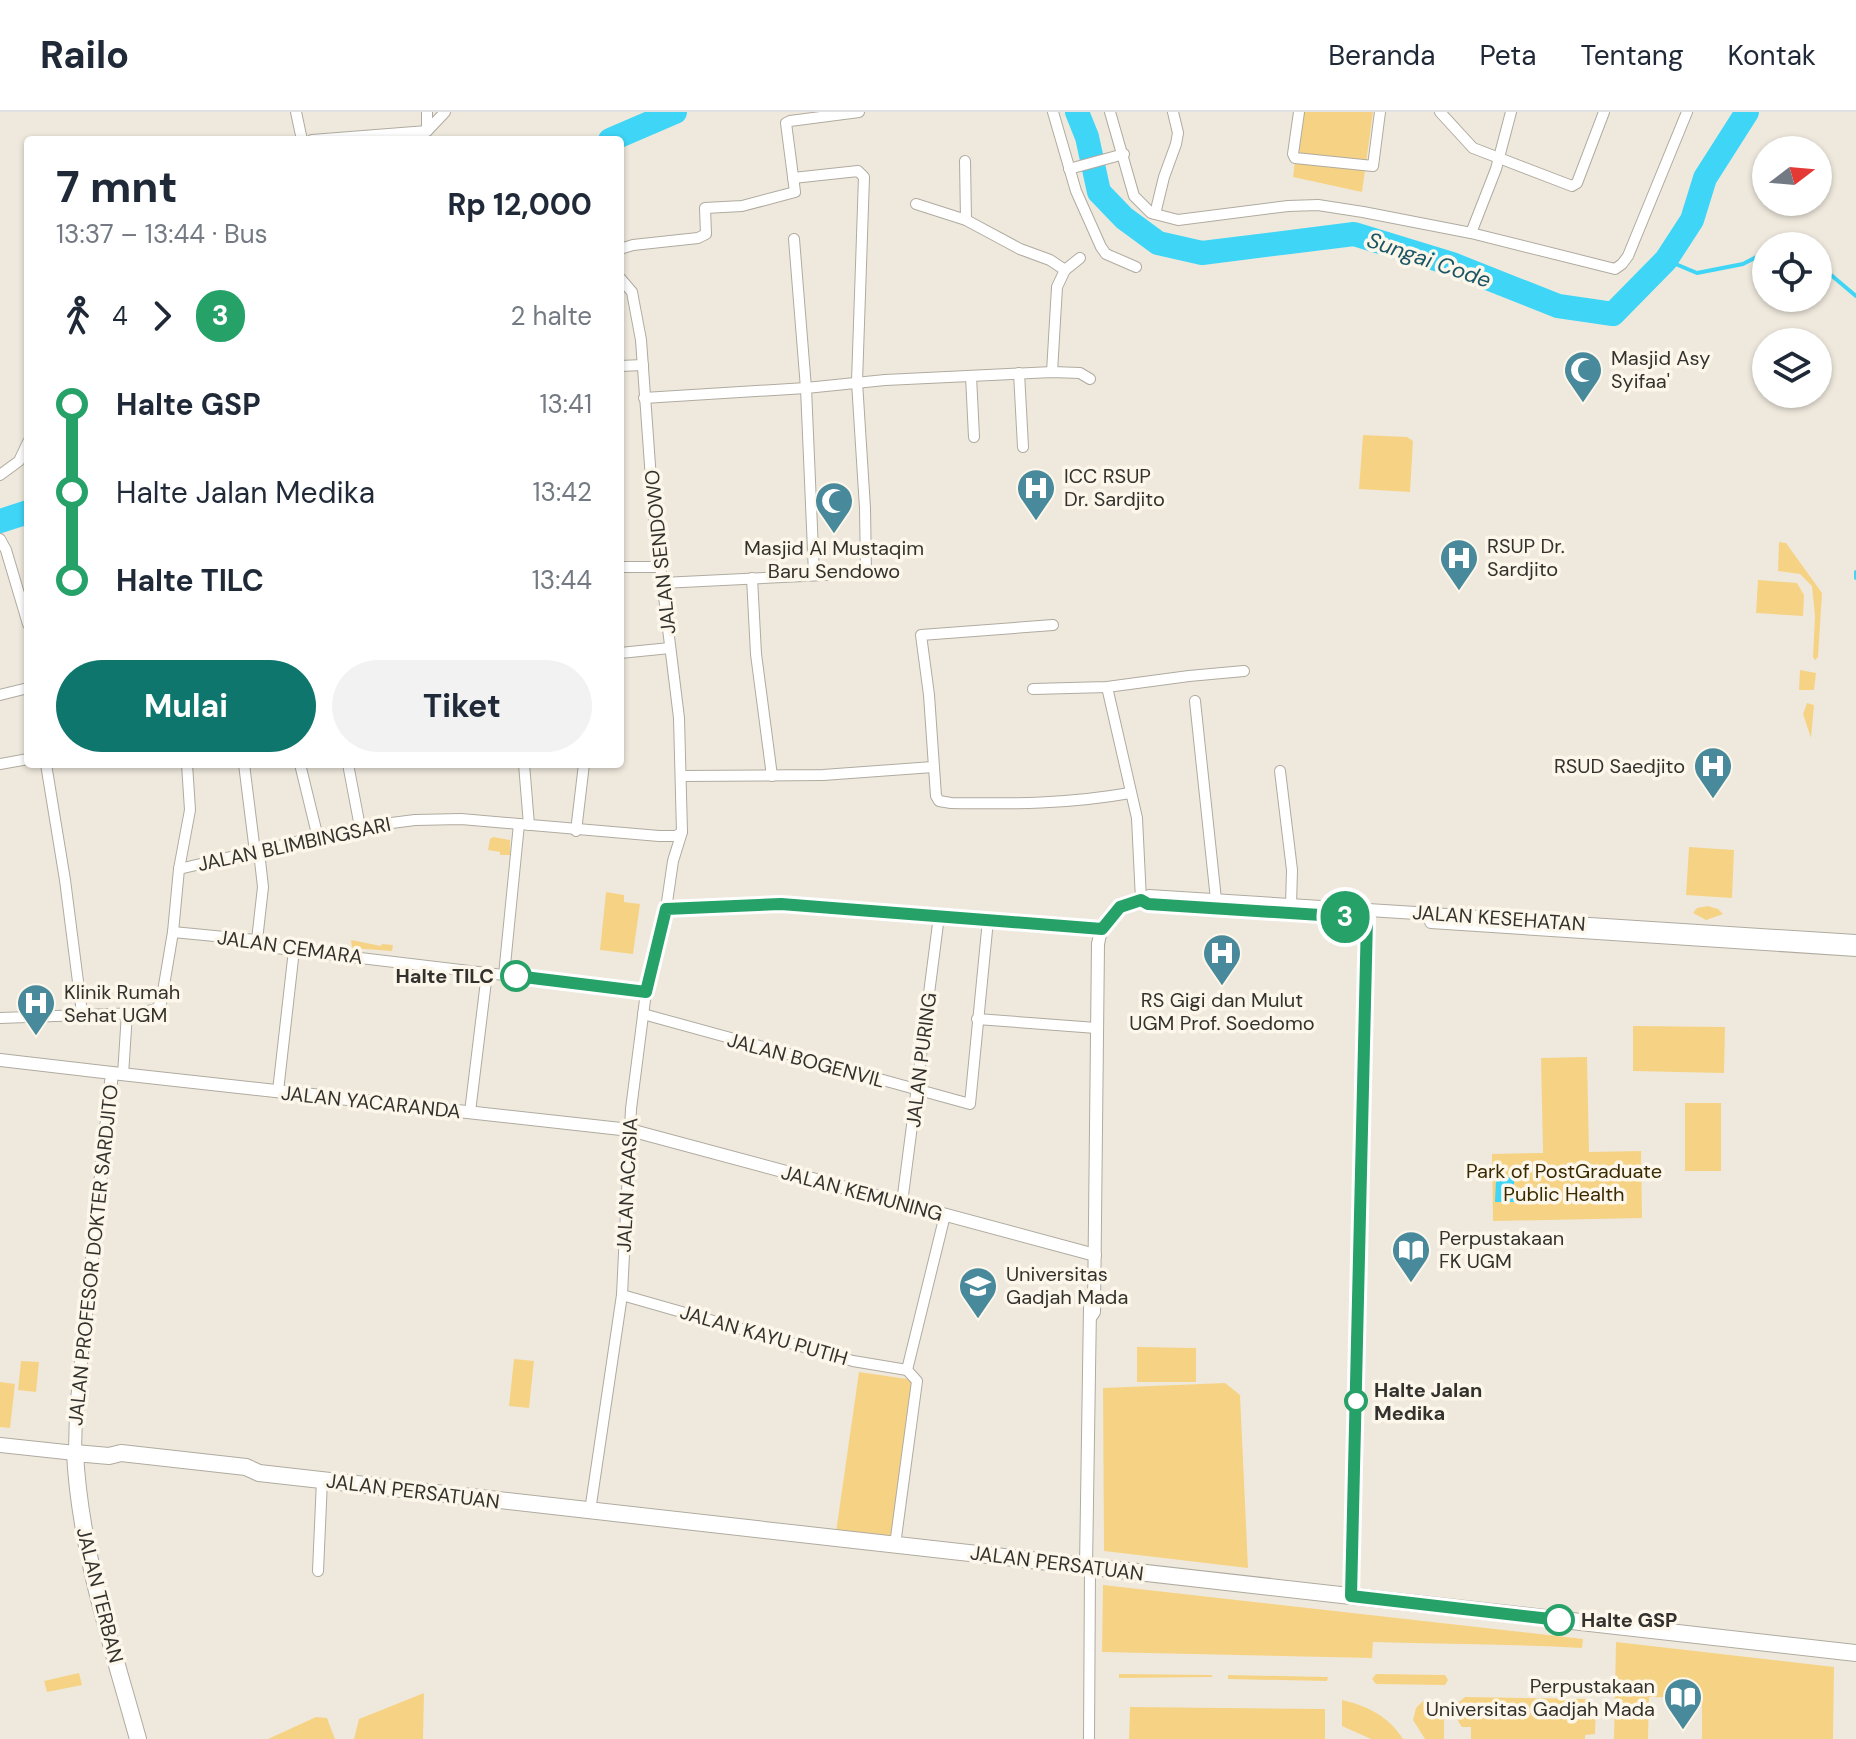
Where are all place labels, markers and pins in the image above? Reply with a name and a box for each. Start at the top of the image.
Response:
place label: Masjid Asy Syifaa' [1611,345,1710,394]
mosque icon: Masjid Asy Syifaa' [1562,349,1604,404]
place label: ICC RSUP Dr. Sardjito [1064,463,1165,512]
hospital icon: ICC RSUP Dr. Sardjito [1015,467,1057,522]
mosque icon: Masjid Al Mustaqim Baru Sendowo [813,480,855,535]
place label: RSUP Dr. Sardjito [1487,533,1565,582]
place label: Masjid Al Mustaqim Baru Sendowo [744,535,924,584]
hospital icon: RSUP Dr. Sardjito [1438,537,1480,592]
hospital icon: RSUD Saedjito [1692,745,1734,800]
place label: RSUD Saedjito [1554,753,1685,779]
hospital icon: RS Gigi dan Mulut UGM Prof. Soedomo [1201,932,1243,987]
marker: Halte TILC [501,961,531,991]
place label: Halte TILC [395,963,494,989]
place label: Klinik Rumah Sehat UGM [64,979,180,1028]
hospital icon: Klinik Rumah Sehat UGM [15,982,57,1037]
place label: RS Gigi dan Mulut UGM Prof. Soedomo [1129,987,1315,1036]
place label: Perpustakaan FK UGM [1439,1225,1564,1274]
library icon: Perpustakaan FK UGM [1390,1229,1432,1284]
place label: Universitas Gadjah Mada [1006,1261,1128,1310]
school or university icon: Universitas Gadjah Mada [957,1265,999,1320]
place label: Halte Jalan Medika [1374,1377,1482,1426]
marker: Halte Jalan Medika [1345,1390,1367,1412]
marker: Halte GSP [1544,1605,1574,1635]
place label: Halte GSP [1581,1607,1677,1633]
place label: Perpustakaan Universitas Gadjah Mada [1426,1673,1655,1722]
library icon: Perpustakaan Universitas Gadjah Mada [1662,1676,1704,1731]

